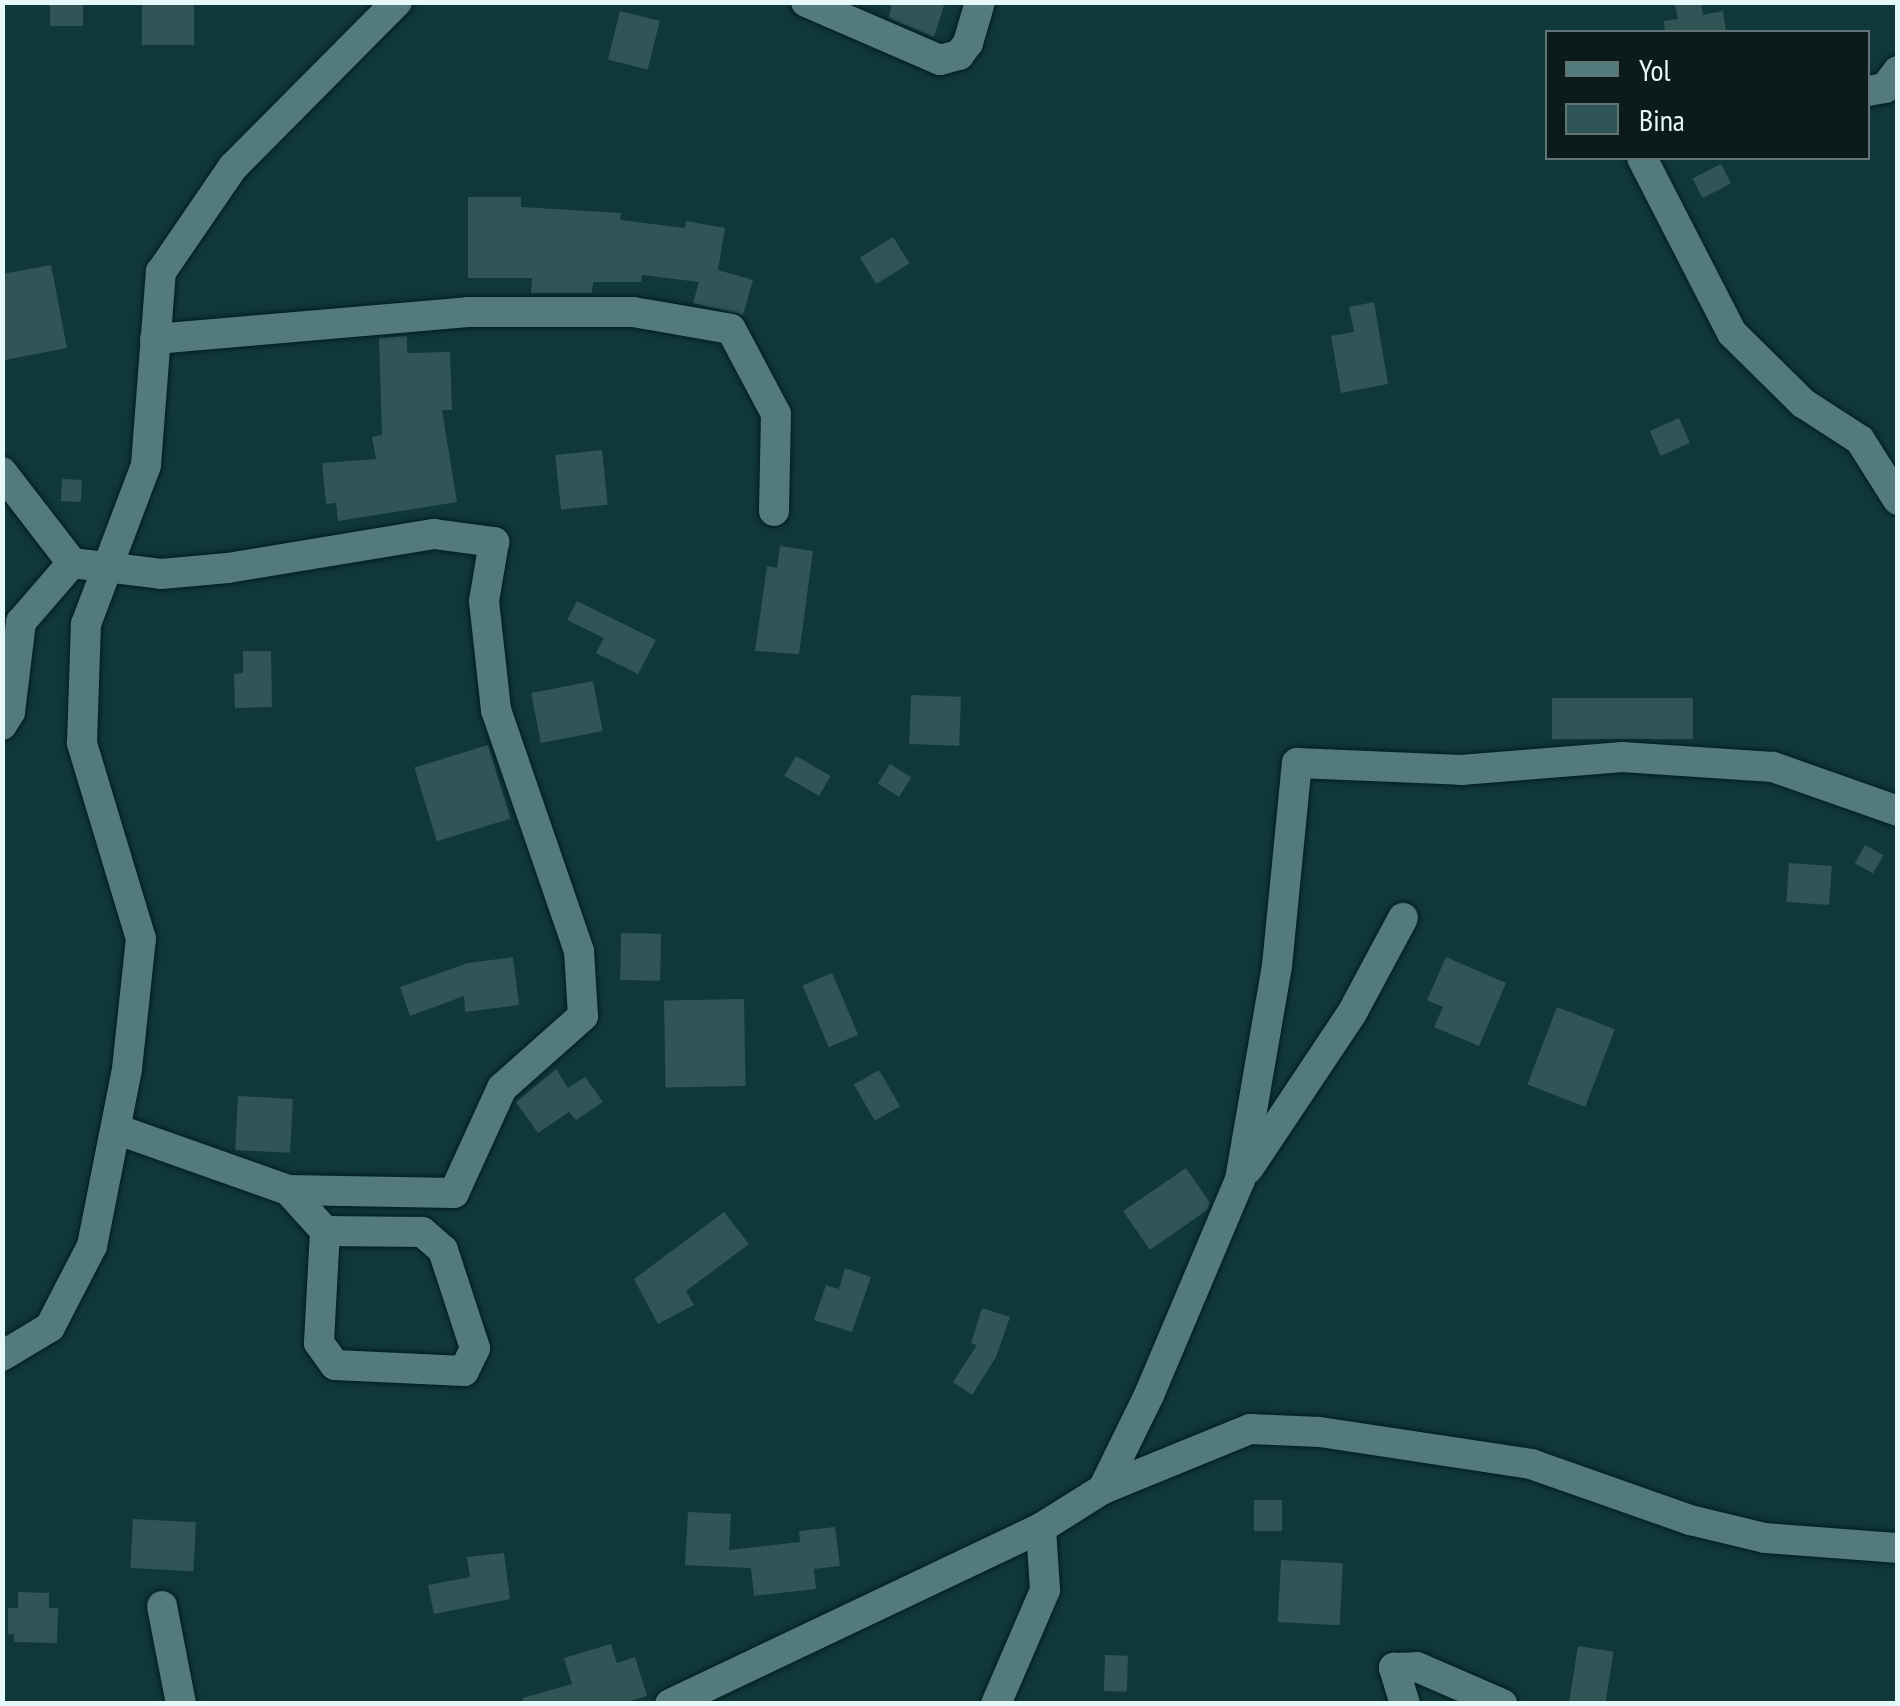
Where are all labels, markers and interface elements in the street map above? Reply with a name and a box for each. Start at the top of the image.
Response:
legend [1545,30,1870,160]
text: Yol [1639,50,1670,89]
text: Bina [1639,100,1685,139]

